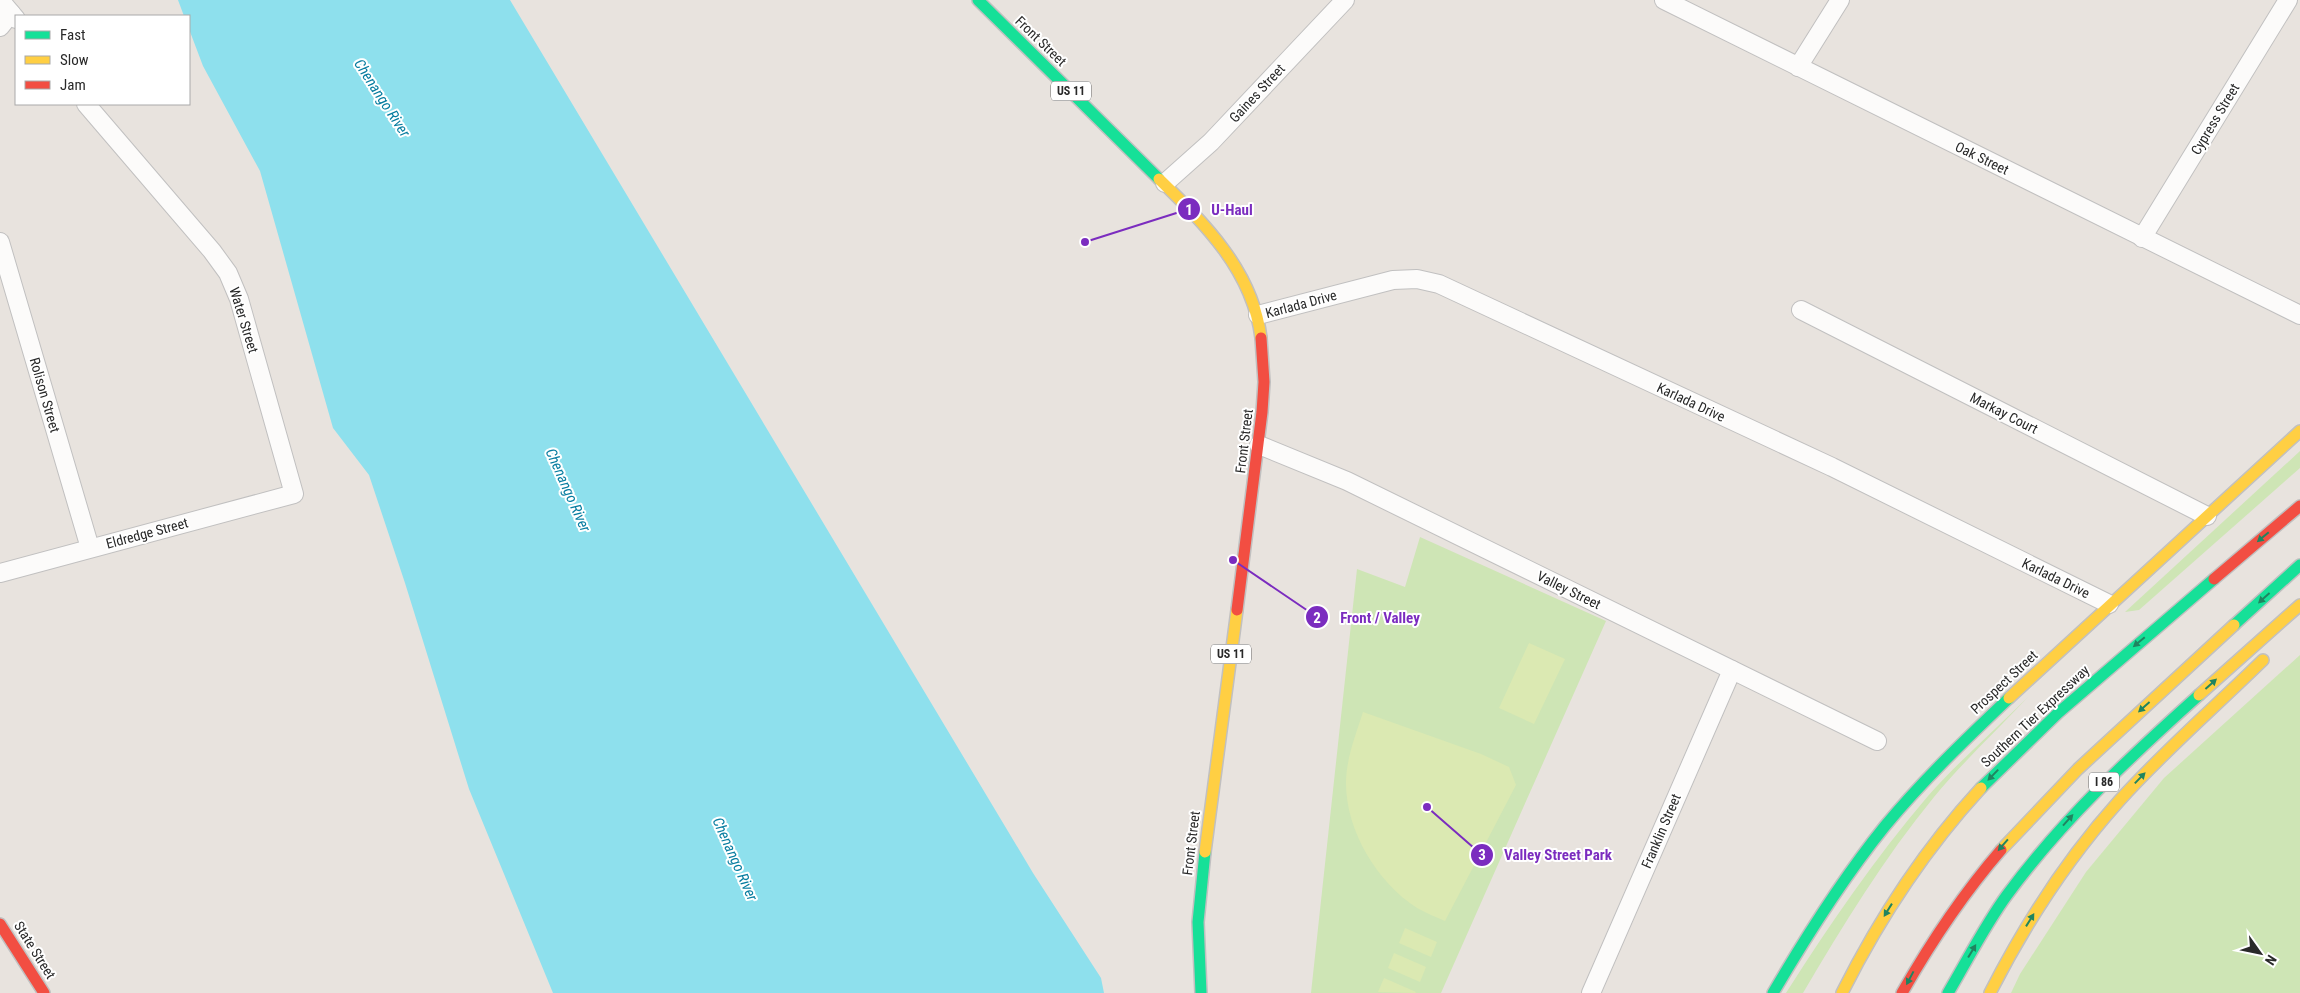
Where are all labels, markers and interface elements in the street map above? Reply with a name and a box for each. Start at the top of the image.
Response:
street label: Front Street [1012,13,1070,69]
legend [15,15,190,105]
text: Fast [60,26,85,44]
text: Slow [60,51,89,69]
water label: Chenango River [350,56,414,141]
street label: Gaines Street [1226,61,1288,125]
text: Jam [60,76,86,94]
street label: Cypress Street [2187,81,2243,157]
road number: US 11 [1051,82,1091,100]
street label: Oak Street [1953,138,2011,178]
callout: U-Haul [1176,194,1263,224]
text: 1 [1185,201,1193,219]
text: U-Haul [1211,201,1253,219]
street label: Water Street [226,285,262,355]
street label: Karlada Drive [1264,287,1339,321]
street label: Rolison Street [27,356,63,434]
street label: Karlada Drive [1654,379,1728,425]
street label: Markay Court [1967,389,2041,437]
street label: Front Street [1232,408,1256,474]
water label: Chenango River [542,445,595,535]
street label: Eldredge Street [104,514,190,552]
one-way arrow [2257,531,2269,542]
street label: Karlada Drive [2020,555,2093,601]
street label: Valley Street [1534,568,1604,612]
one-way arrow [2258,592,2270,604]
callout: Front / Valley [1305,602,1430,632]
text: 2 [1313,609,1321,627]
text: Front / Valley [1340,609,1420,627]
one-way arrow [2133,637,2146,648]
road number: US 11 [1211,644,1251,664]
street label: Prospect Street [1967,647,2041,717]
street label: Southern Tier Expressway [1978,662,2093,770]
one-way arrow [2204,678,2216,690]
one-way arrow [2138,701,2150,713]
one-way arrow [1987,769,1999,781]
road number: I 86 [2089,772,2119,792]
one-way arrow [2134,772,2146,784]
street label: Franklin Street [1638,791,1684,871]
street label: Front Street [1179,810,1203,876]
one-way arrow [2062,813,2073,826]
water label: Chenango River [709,814,762,904]
one-way arrow [1997,839,2009,851]
callout: Valley Street Park [1469,840,1622,870]
text: 3 [1478,846,1486,864]
text: Valley Street Park [1504,846,1613,864]
one-way arrow [1883,903,1893,916]
one-way arrow [2025,913,2035,926]
street label: State Street [11,918,59,982]
north arrow [2235,928,2285,978]
one-way arrow [1967,944,1976,957]
text: N [2262,952,2280,968]
one-way arrow [1906,971,1914,985]

